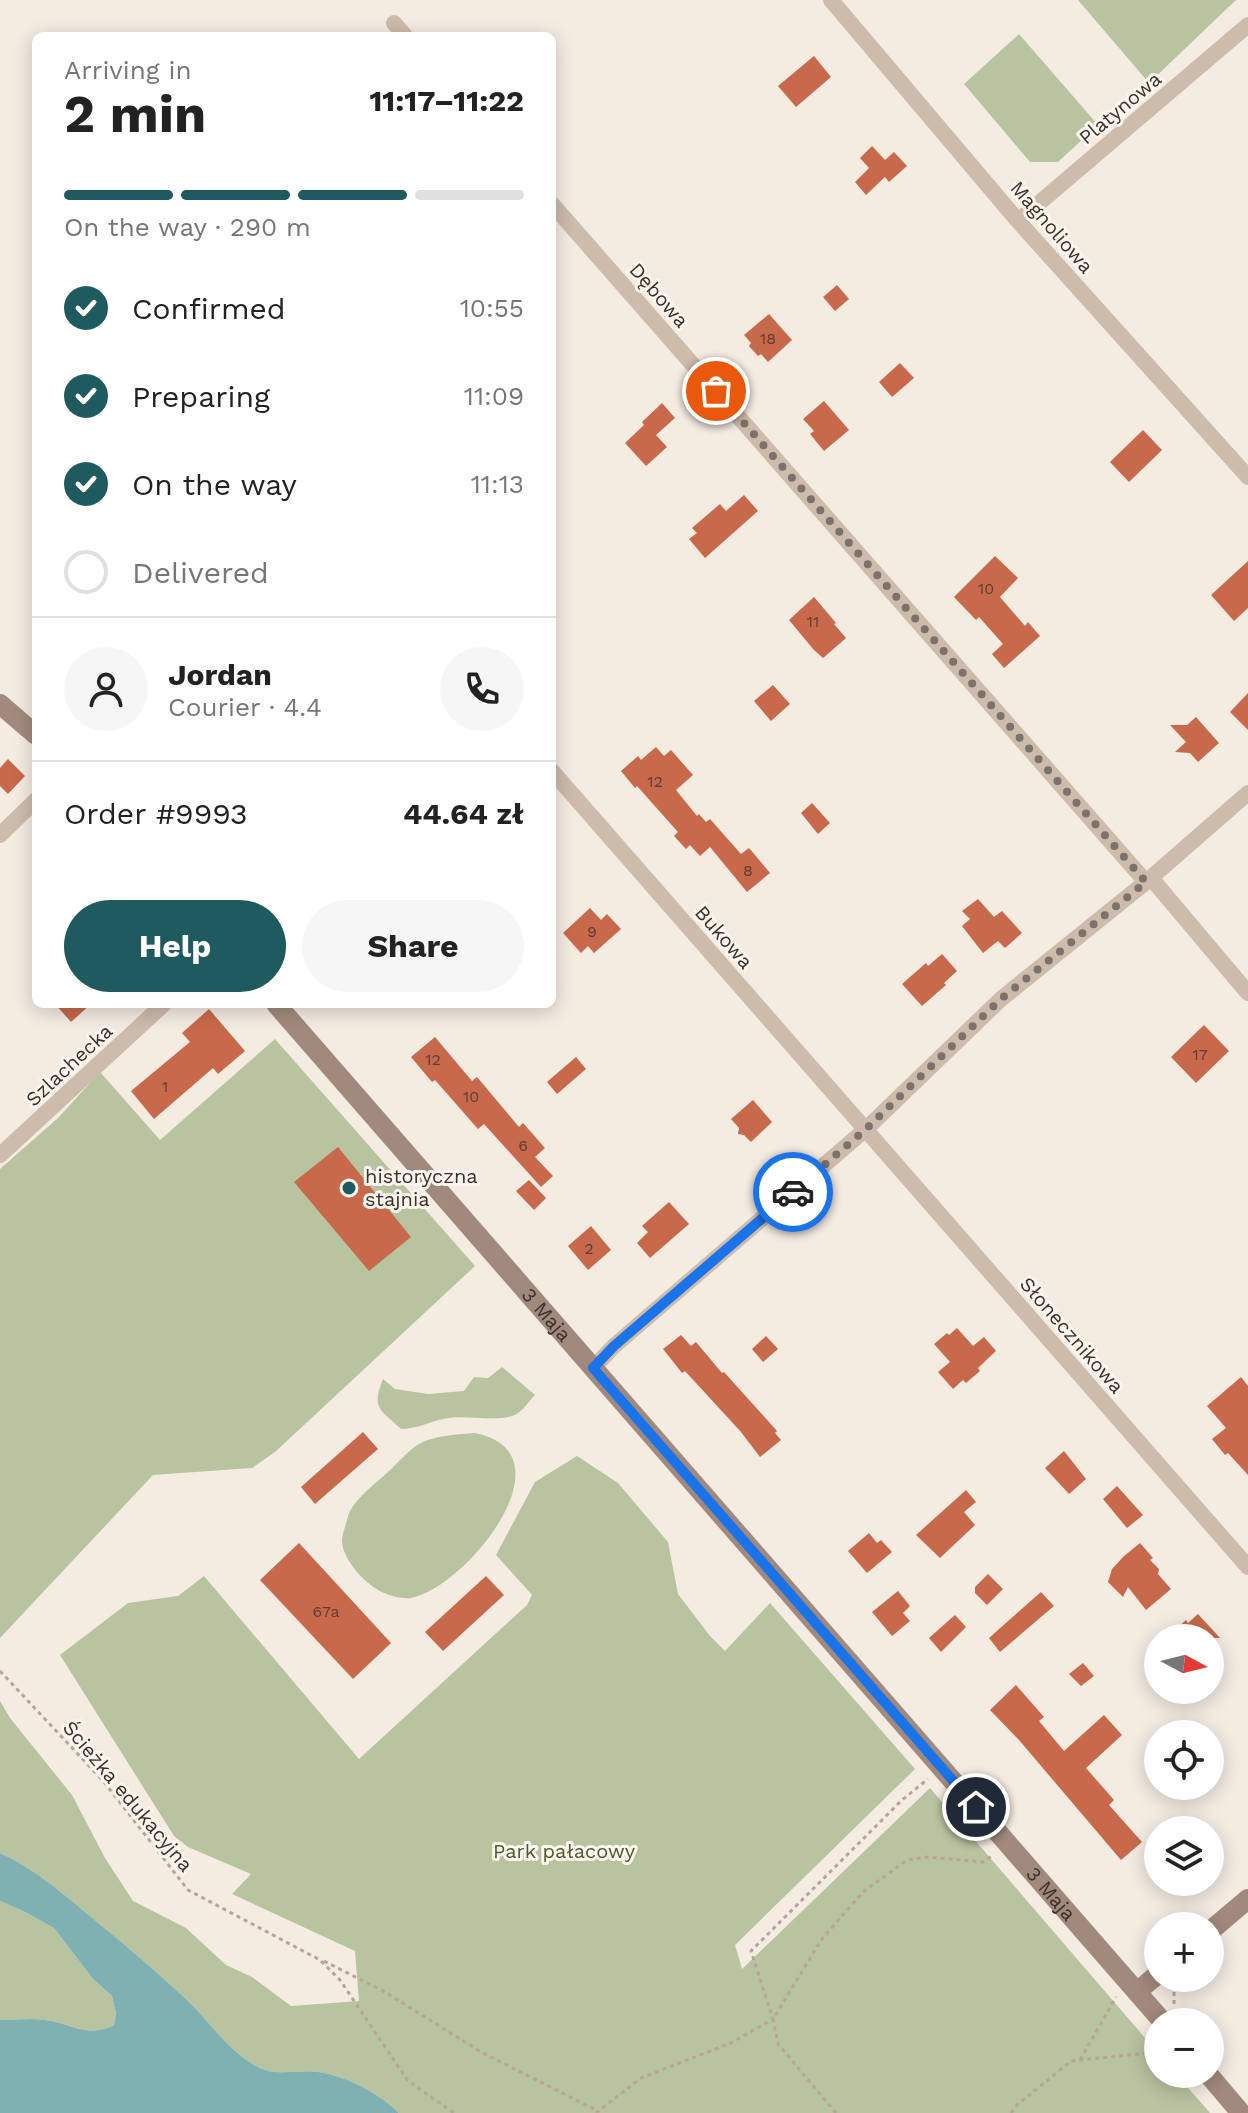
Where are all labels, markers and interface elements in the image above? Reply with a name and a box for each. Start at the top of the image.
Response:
text: Arriving in [64,55,192,85]
street label: Platynowa [1074,67,1166,149]
text: 11:17–11:22 [369,83,524,118]
text: 2 min [64,84,206,145]
street label: Magnoliowa [1005,176,1099,278]
text: On the way · 290 m [64,212,311,242]
street label: Dębowa [624,258,694,332]
icon: check [64,286,108,330]
text: Confirmed [132,291,286,326]
text: 10:55 [460,293,524,323]
house number: 18 [760,329,776,348]
pin [682,357,750,425]
icon: bag [694,369,738,413]
icon: check [64,374,108,418]
text: Preparing [132,379,270,414]
text: 11:09 [464,381,524,411]
icon: check [64,462,108,506]
text: On the way [132,467,297,502]
text: 11:13 [471,469,524,499]
text: Delivered [132,555,269,590]
house number: 10 [978,579,994,598]
house number: 11 [807,612,819,631]
button: person [64,647,148,731]
button: phone [440,647,524,731]
text: Jordan [168,657,272,692]
text: Courier · 4.4 [168,692,322,722]
house number: 12 [647,772,663,791]
text: Order #9993 [64,796,248,831]
text: 44.64 zł [403,796,524,831]
house number: 8 [743,861,753,880]
button: Help [64,900,286,992]
button: Share [302,900,524,992]
street label: Bukowa [690,900,758,974]
house number: 9 [587,922,597,941]
street label: Szlachecka [21,1019,117,1111]
house number: 17 [1192,1045,1208,1064]
house number: 12 [425,1050,441,1069]
house number: 1 [162,1077,168,1096]
house number: 10 [463,1087,479,1106]
house number: 6 [518,1136,528,1155]
courier [753,1152,833,1232]
place label: historyczna stajnia [365,1164,478,1211]
icon: car [771,1170,815,1214]
marker: historyczna stajnia [340,1179,358,1197]
house number: 2 [584,1239,594,1258]
street label: Słonecznikowa [1015,1272,1129,1398]
street label: 3 Maja [517,1283,577,1346]
house number: 67a [312,1602,340,1621]
north arrow [1144,1624,1224,1704]
map controls [1144,1624,1224,2088]
street label: Ścieżka edukacyjna [58,1716,198,1876]
button: locate [1144,1720,1224,1800]
pin [942,1773,1010,1841]
icon: home [954,1785,998,1829]
button: layers [1144,1816,1224,1896]
park label: Park pałacowy [493,1839,636,1863]
street label: 3 Maja [1021,1862,1081,1925]
button: + [1144,1912,1224,1992]
button: − [1144,2008,1224,2088]

